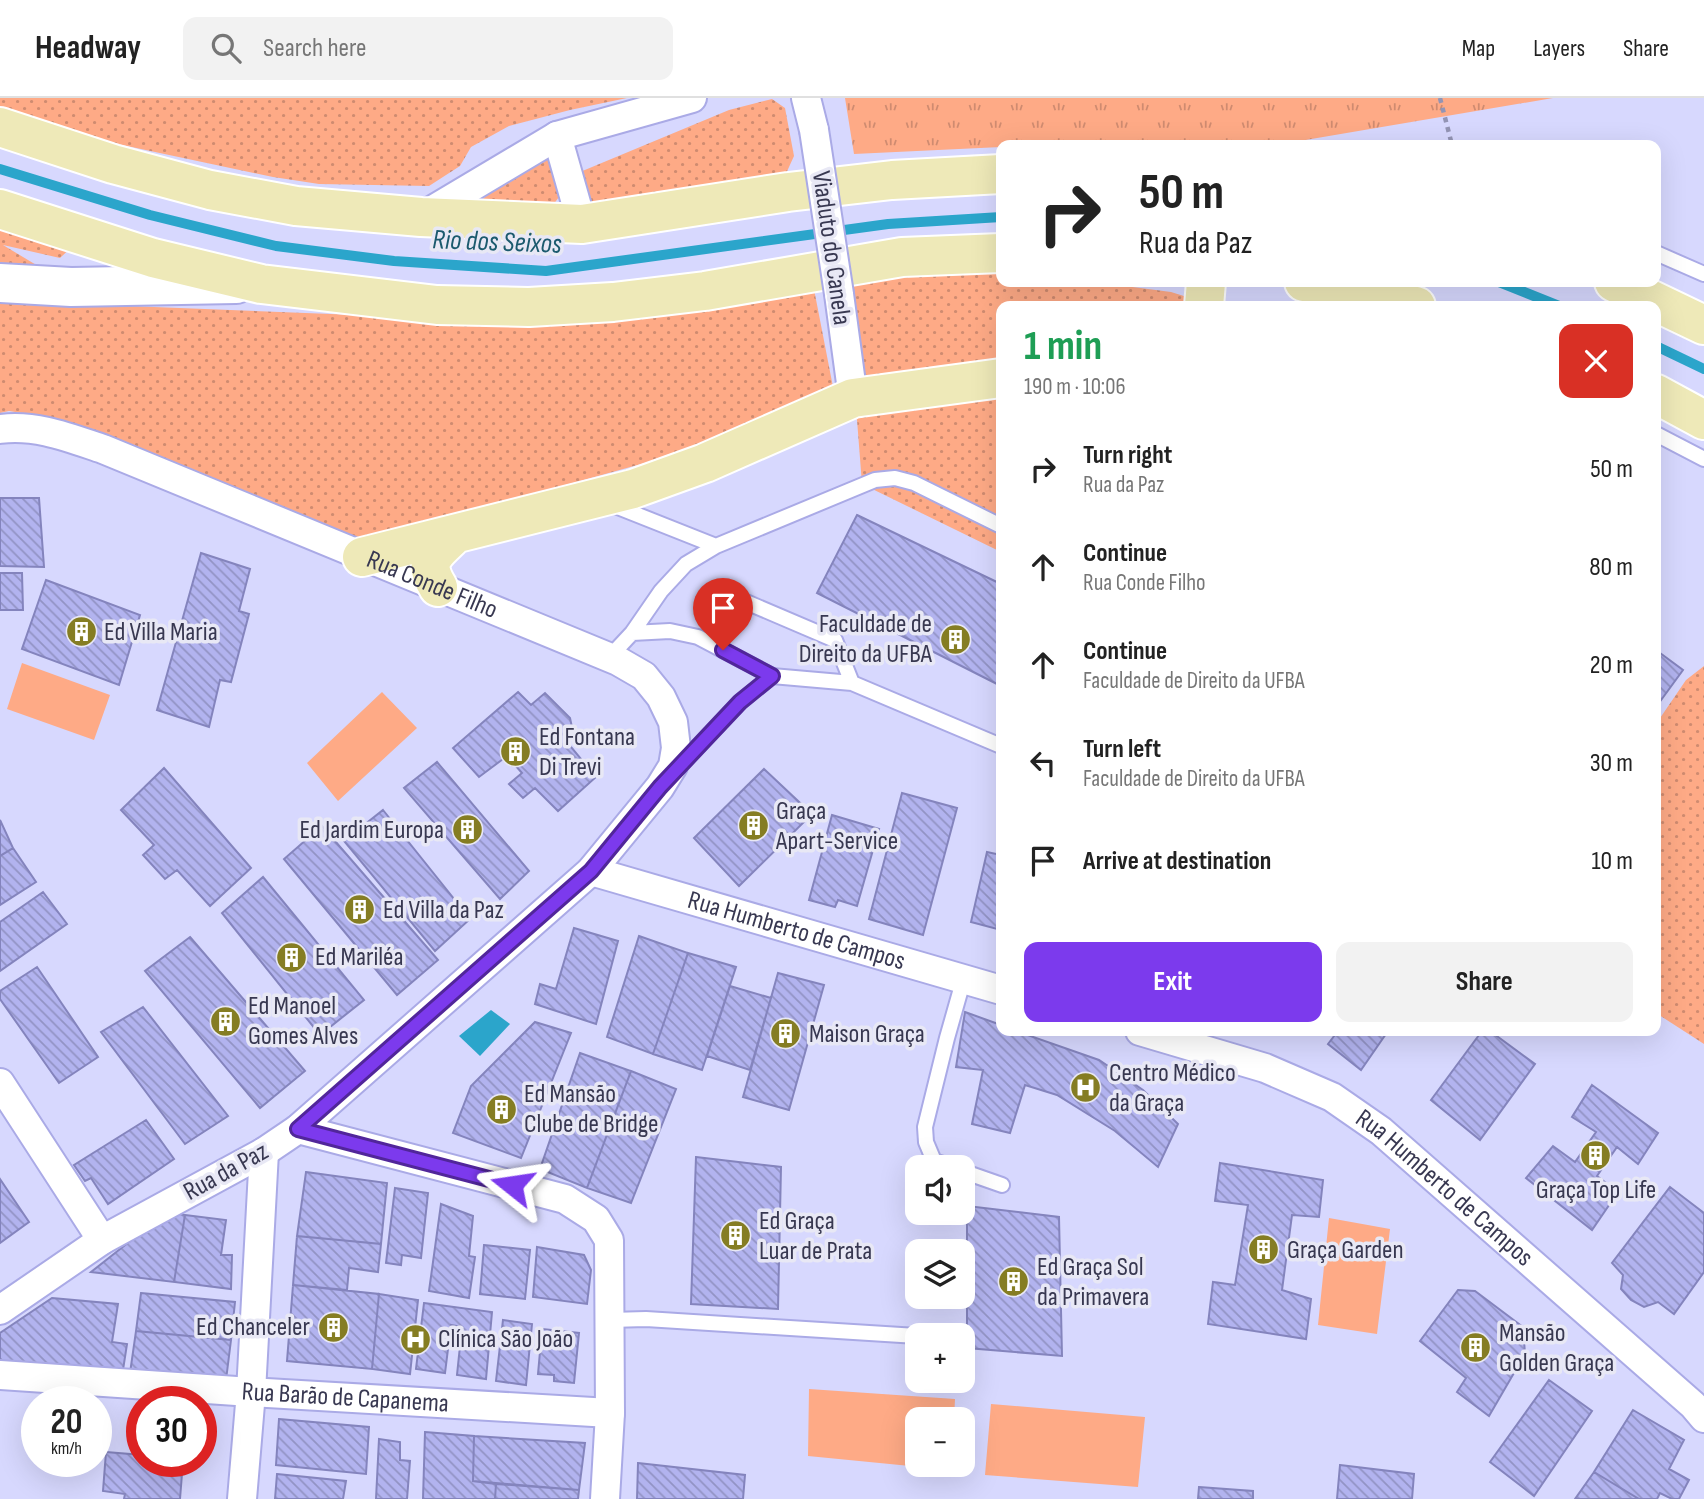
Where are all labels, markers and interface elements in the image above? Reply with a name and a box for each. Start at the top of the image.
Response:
search box [183,17,673,80]
text: Headway [35,28,141,68]
icon: search [207,29,245,67]
text: Search here [263,33,366,64]
text: Map [1462,34,1495,63]
text: Layers [1533,34,1585,63]
text: Share [1623,34,1669,63]
text: 50 m [1139,164,1224,223]
icon: right [1024,168,1115,259]
street label: Viaduto do Canela [805,169,857,327]
water label: Rio dos Seixos [432,223,562,261]
text: Rua da Paz [1139,224,1252,263]
text: 1 min [1024,321,1102,372]
button: close [1559,324,1633,398]
text: 190 m · 10:06 [1024,373,1126,401]
text: Turn right [1083,440,1172,471]
icon: right [1024,450,1062,488]
text: 50 m [1590,454,1633,485]
text: Rua da Paz [1083,471,1164,499]
text: Continue [1083,538,1167,569]
street label: Rua Conde Filho [362,544,502,625]
icon: ahead [1024,548,1062,586]
text: 80 m [1589,552,1633,583]
text: Rua Conde Filho [1083,569,1206,597]
pin [693,578,753,650]
icon: arrive [704,589,742,627]
place label: Faculdade de Direito da UFBA [799,609,933,670]
building icon: Ed Villa Maria [64,615,98,649]
place label: Ed Villa Maria [104,617,218,648]
building icon: Faculdade de Direito da UFBA [938,622,972,656]
text: Continue [1083,636,1167,667]
icon: ahead [1024,646,1062,684]
text: 20 m [1590,650,1633,681]
text: Faculdade de Direito da UFBA [1083,667,1305,695]
place label: Ed Fontana Di Trevi [539,722,635,783]
text: Turn left [1083,734,1161,765]
building icon: Ed Fontana Di Trevi [499,735,533,769]
icon: left [1024,744,1062,782]
text: 30 m [1590,748,1633,779]
text: Faculdade de Direito da UFBA [1083,765,1305,793]
place label: Graça Apart-Service [775,796,898,857]
building icon: Graça Apart-Service [736,809,770,843]
building icon: Ed Jardim Europa [450,813,484,847]
place label: Ed Jardim Europa [299,815,444,846]
icon: arrive [1024,842,1062,880]
text: Arrive at destination [1083,846,1271,877]
text: 10 m [1591,846,1633,877]
street label: Rua Humberto de Campos [684,884,909,977]
building icon: Ed Villa da Paz [343,893,377,927]
place label: Ed Villa da Paz [383,895,504,926]
building icon: Ed Mariléa [275,940,309,974]
place label: Ed Mariléa [315,942,404,973]
button: Exit [1024,942,1322,1022]
button: Share [1336,942,1633,1022]
place label: Ed Manoel Gomes Alves [248,991,358,1052]
building icon: Ed Manoel Gomes Alves [208,1004,242,1038]
building icon: Maison Graça [769,1017,803,1051]
place label: Maison Graça [809,1019,925,1050]
place label: Centro Médico da Graça [1109,1058,1236,1119]
hospital icon: Centro Médico da Graça [1069,1071,1103,1105]
place label: Ed Mansão Clube de Bridge [524,1079,659,1140]
building icon: Ed Mansão Clube de Bridge [484,1092,518,1126]
street label: Rua Humberto de Campos [1350,1103,1540,1273]
street label: Rua da Paz [178,1136,274,1208]
building icon: Graça Top Life [1579,1138,1613,1172]
position arrow [475,1148,549,1222]
map controls [905,1155,975,1477]
button: sound [905,1155,975,1225]
place label: Graça Top Life [1536,1175,1656,1206]
place label: Ed Graça Luar de Prata [759,1206,872,1267]
building icon: Ed Graça Luar de Prata [719,1219,753,1253]
building icon: Graça Garden [1247,1233,1281,1267]
place label: Graça Garden [1287,1235,1404,1266]
button: layers [905,1239,975,1309]
place label: Ed Graça Sol da Primavera [1037,1252,1149,1313]
building icon: Ed Graça Sol da Primavera [997,1265,1031,1299]
building icon: Ed Chanceler [316,1310,350,1344]
place label: Ed Chanceler [196,1312,311,1343]
place label: Mansão Golden Graça [1499,1318,1614,1379]
hospital icon: Clínica São João [398,1322,432,1356]
button: + [905,1323,975,1393]
place label: Clínica São João [438,1324,573,1355]
building icon: Mansão Golden Graça [1459,1331,1493,1365]
street label: Rua Barão de Capanema [241,1376,450,1419]
speed limit sign: 30 [126,1386,217,1477]
text: 20 [51,1401,83,1444]
button: − [905,1407,975,1477]
text: km/h [51,1438,82,1459]

